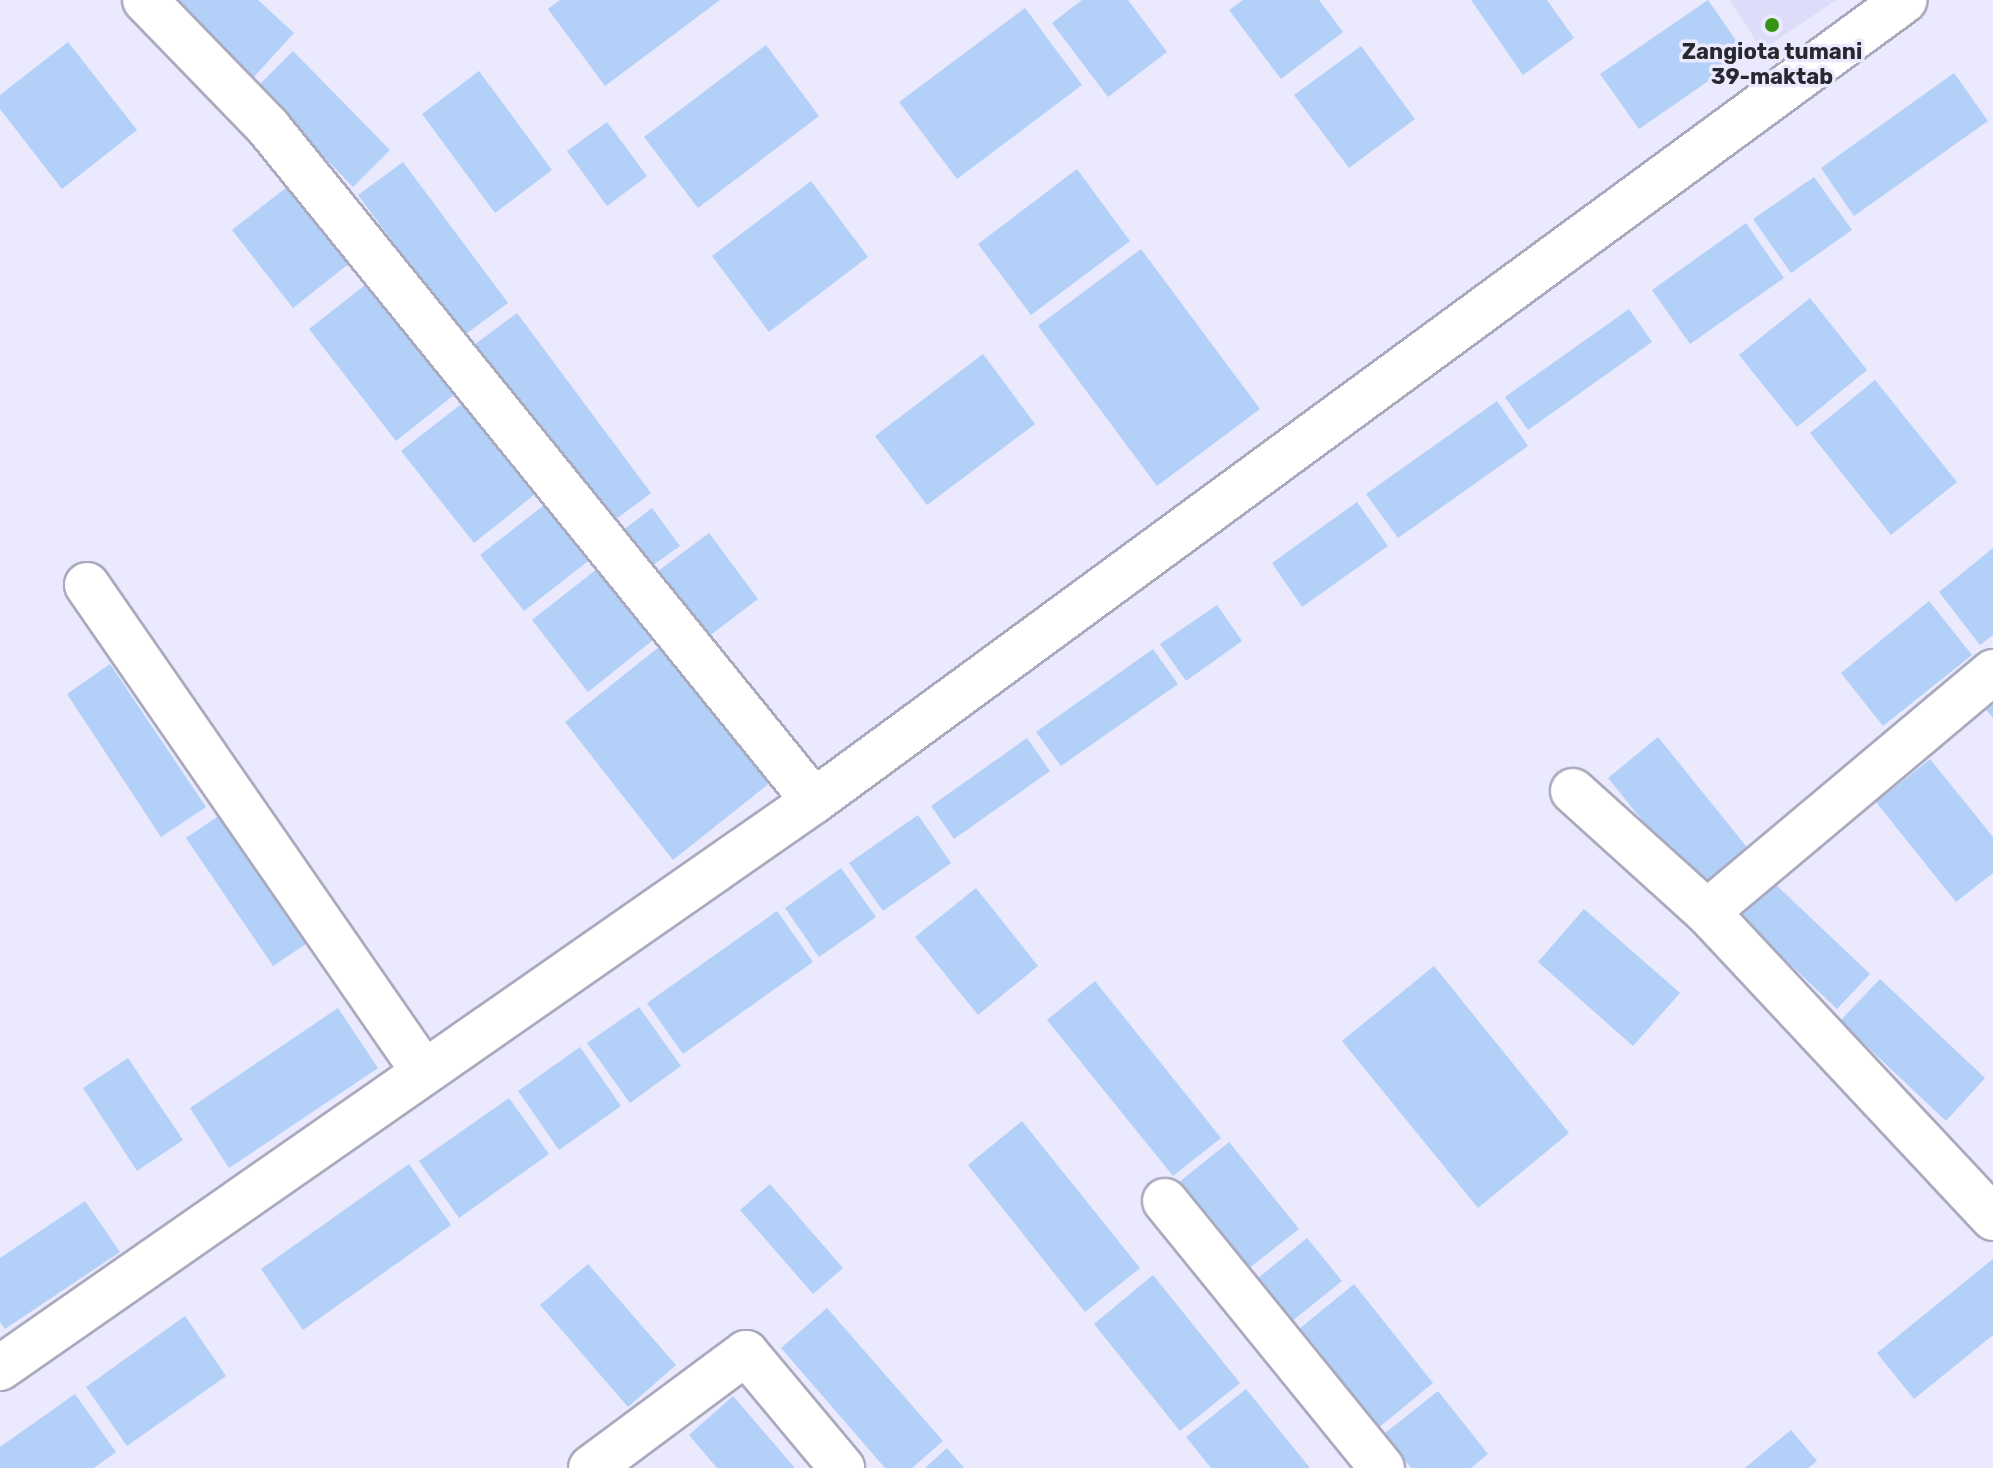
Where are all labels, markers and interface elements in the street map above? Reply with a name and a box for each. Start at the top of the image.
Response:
marker: Zangiota tumani 39-maktab [1763,16,1781,34]
place label: Zangiota tumani 39-maktab [1682,38,1862,90]

